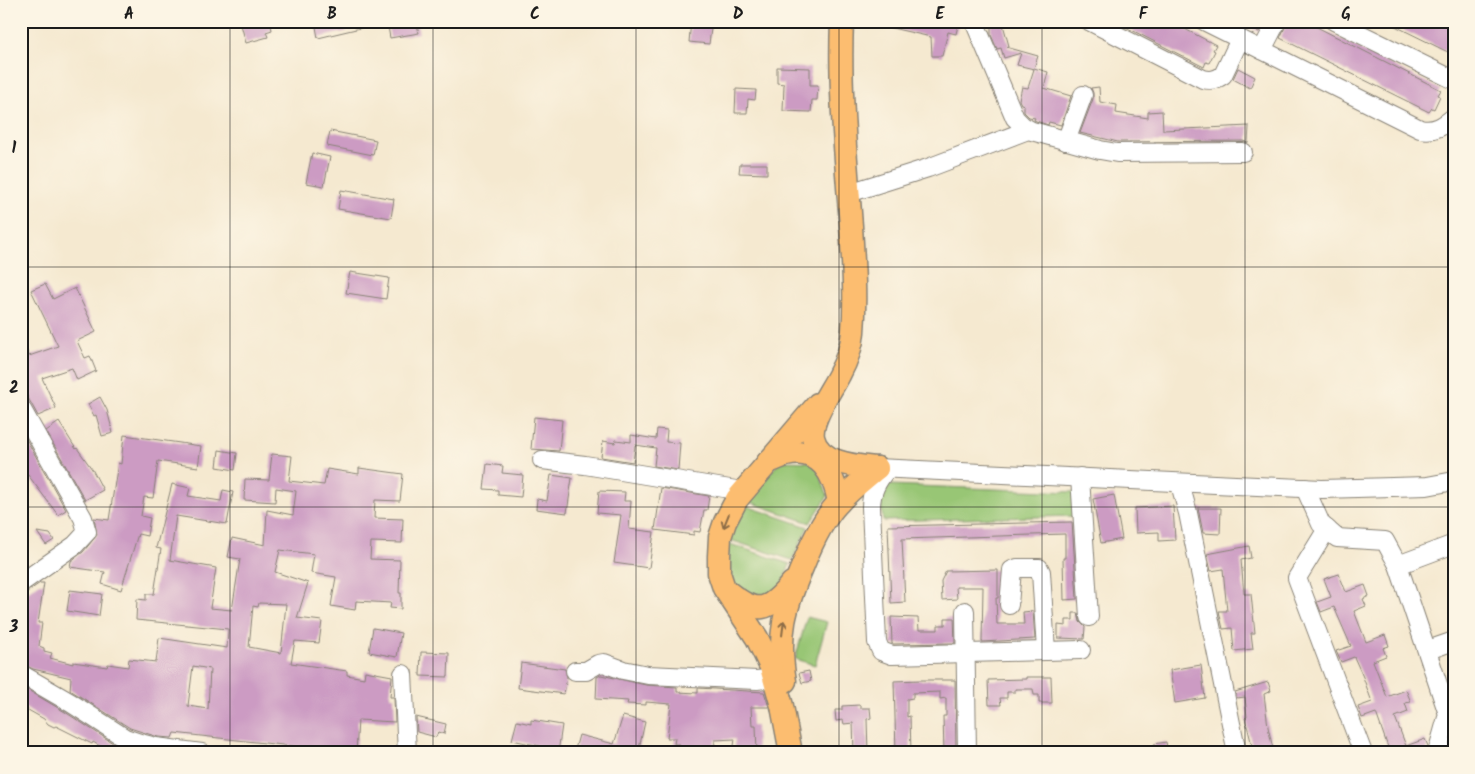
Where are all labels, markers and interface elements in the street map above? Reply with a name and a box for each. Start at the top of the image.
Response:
text: A [124,2,134,27]
text: B [327,2,337,27]
text: C [530,2,540,27]
text: D [733,2,744,27]
text: E [936,2,946,27]
text: F [1139,2,1149,27]
text: G [1341,2,1351,27]
text: 1 [12,136,17,161]
text: 2 [9,376,19,401]
one-way arrow [721,513,730,529]
text: 3 [9,615,19,640]
one-way arrow [778,621,788,637]

